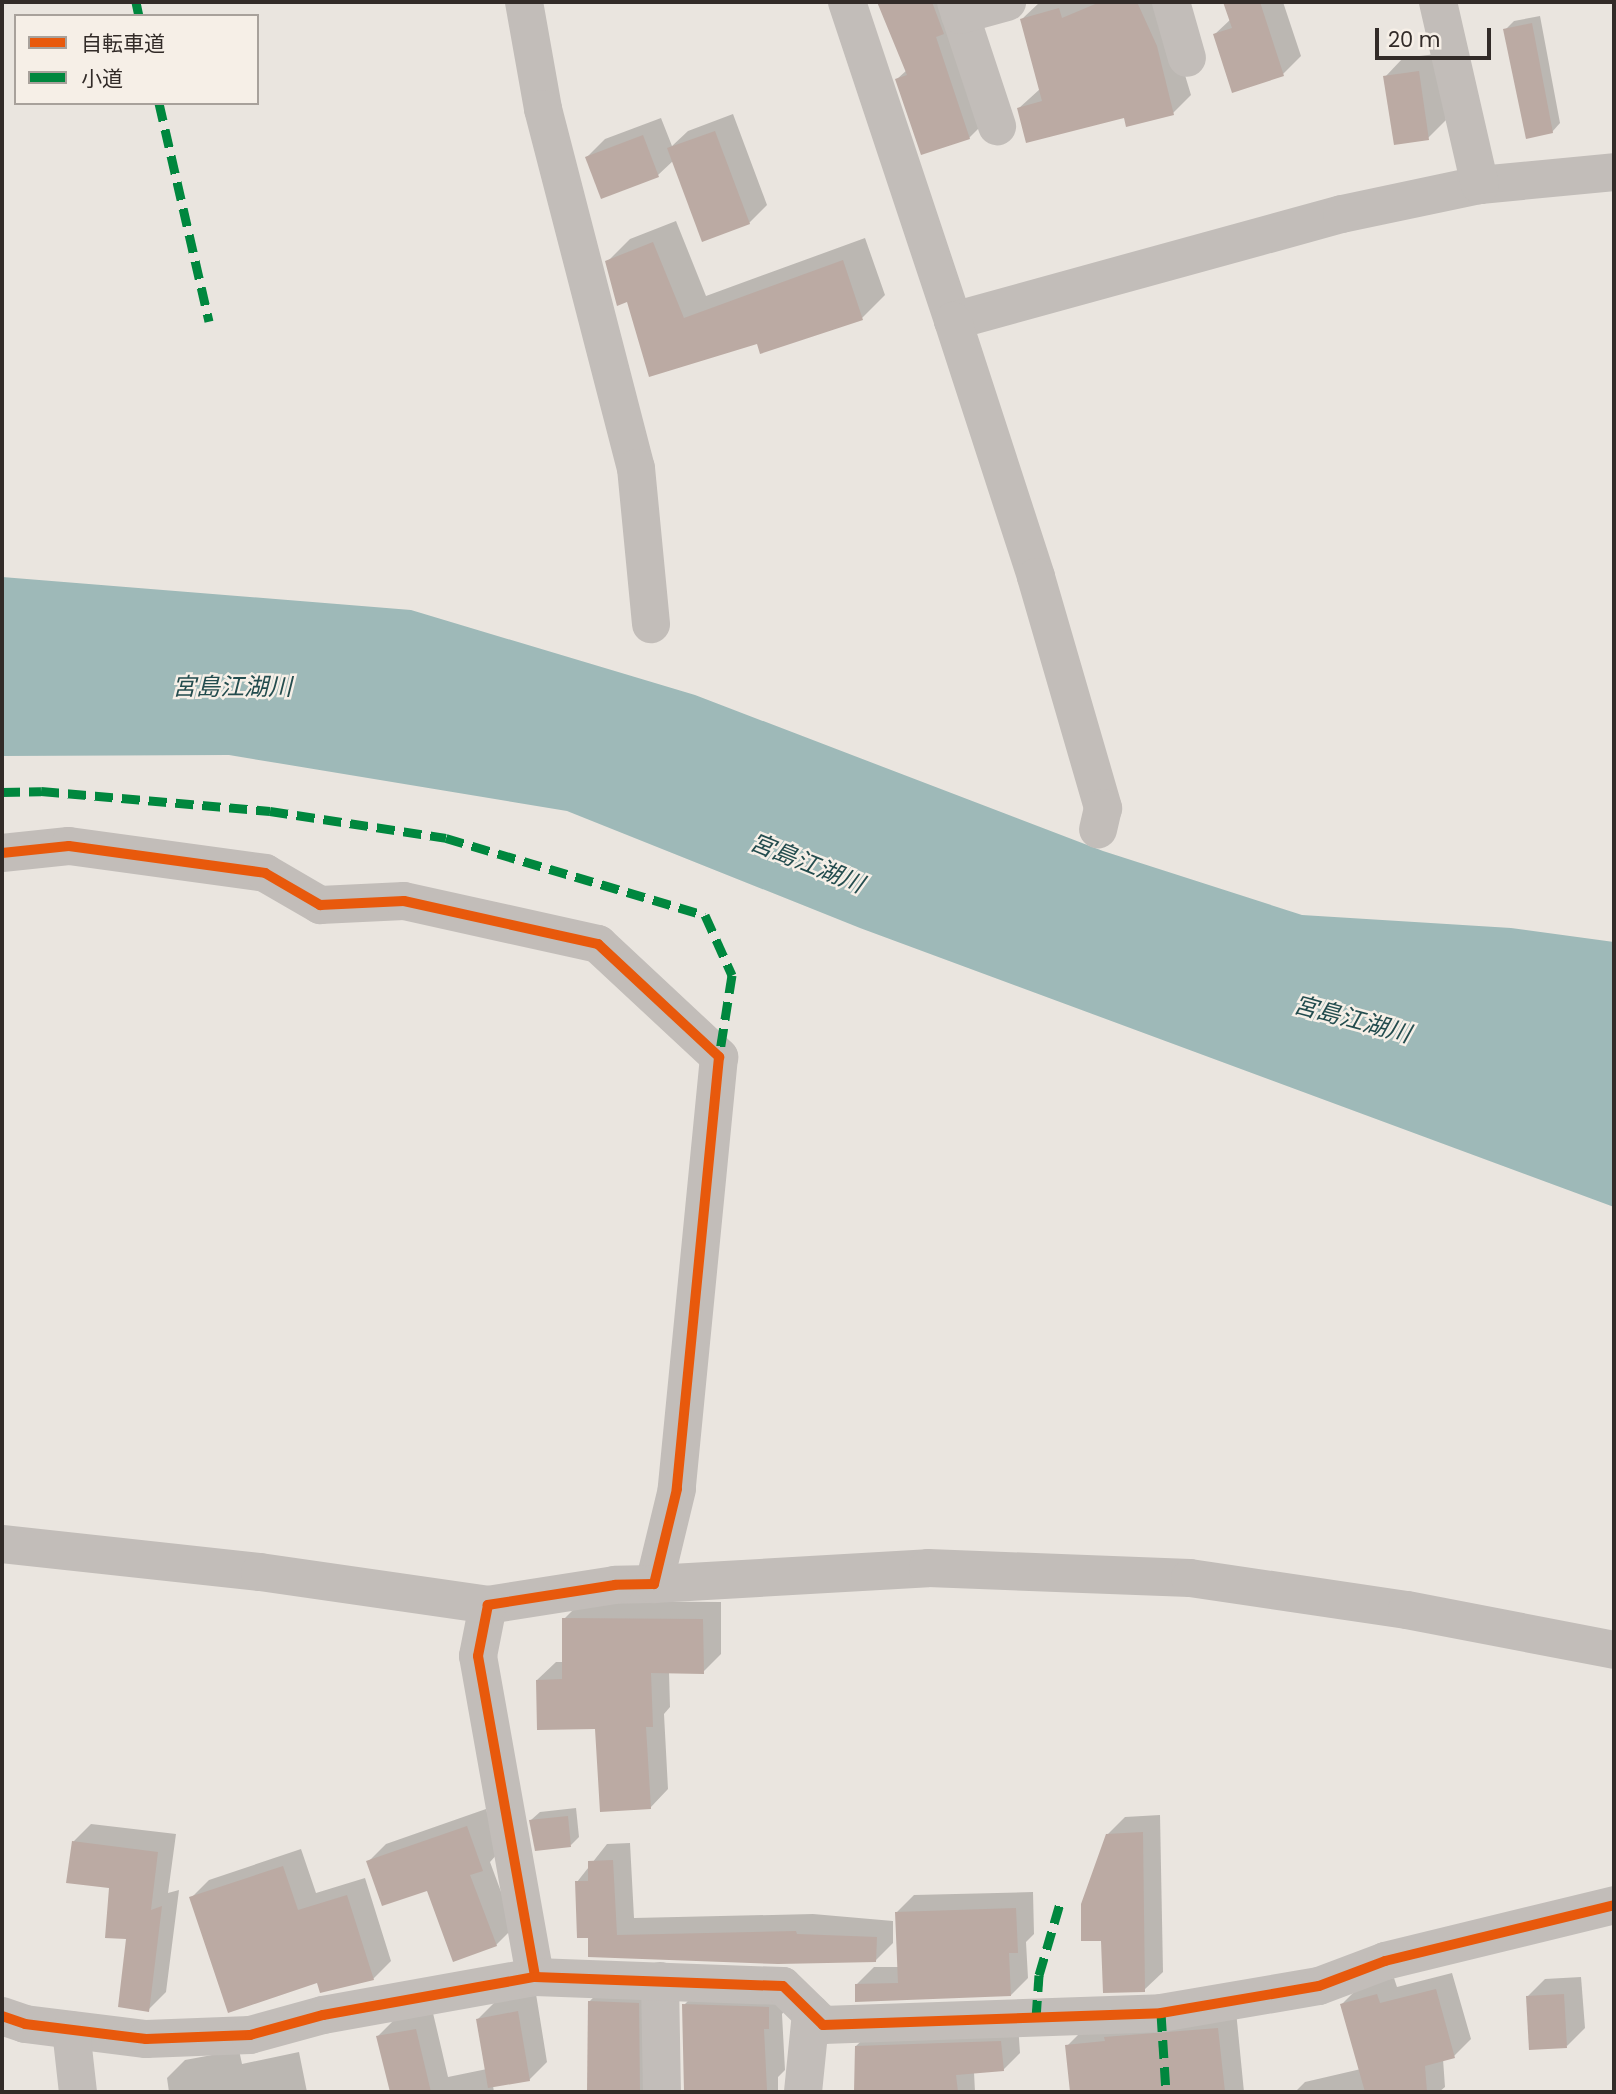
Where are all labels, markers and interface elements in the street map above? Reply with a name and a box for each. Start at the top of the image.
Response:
legend [14,14,259,105]
scale bar [1378,14,1494,58]
text: 20 m [1388,25,1441,54]
text: 自転車道 [81,29,165,58]
text: 小道 [81,64,123,93]
water label: 宮島江湖川 [172,673,292,701]
water label: 宮島江湖川 [746,827,868,899]
water label: 宮島江湖川 [1290,990,1414,1048]

